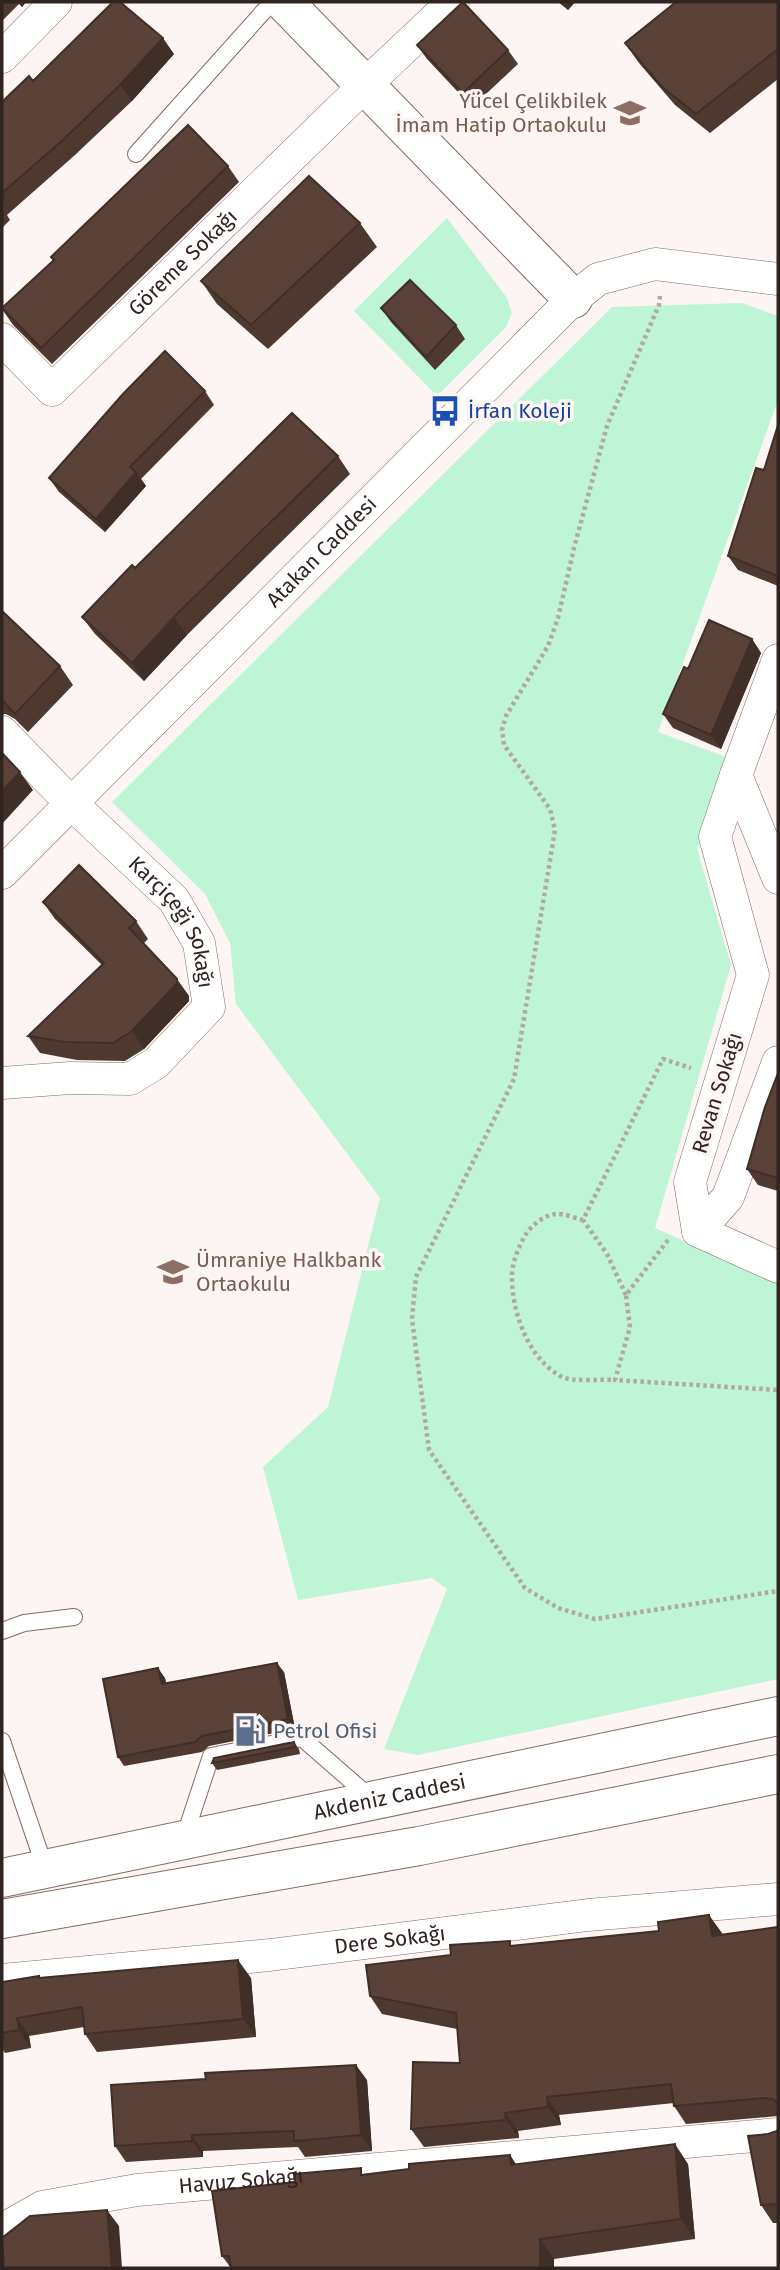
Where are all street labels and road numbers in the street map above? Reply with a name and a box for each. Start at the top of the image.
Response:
street label: Göreme Sokağı [123,204,243,321]
street label: Atakan Caddesi [261,491,382,613]
street label: Karçiçeği Sokağı [123,851,219,990]
street label: Revan Sokağı [686,1029,748,1157]
street label: Akdeniz Caddesi [311,1769,468,1826]
street label: Dere Sokağı [333,1920,447,1960]
street label: Havuz Sokağı [178,2163,304,2199]

